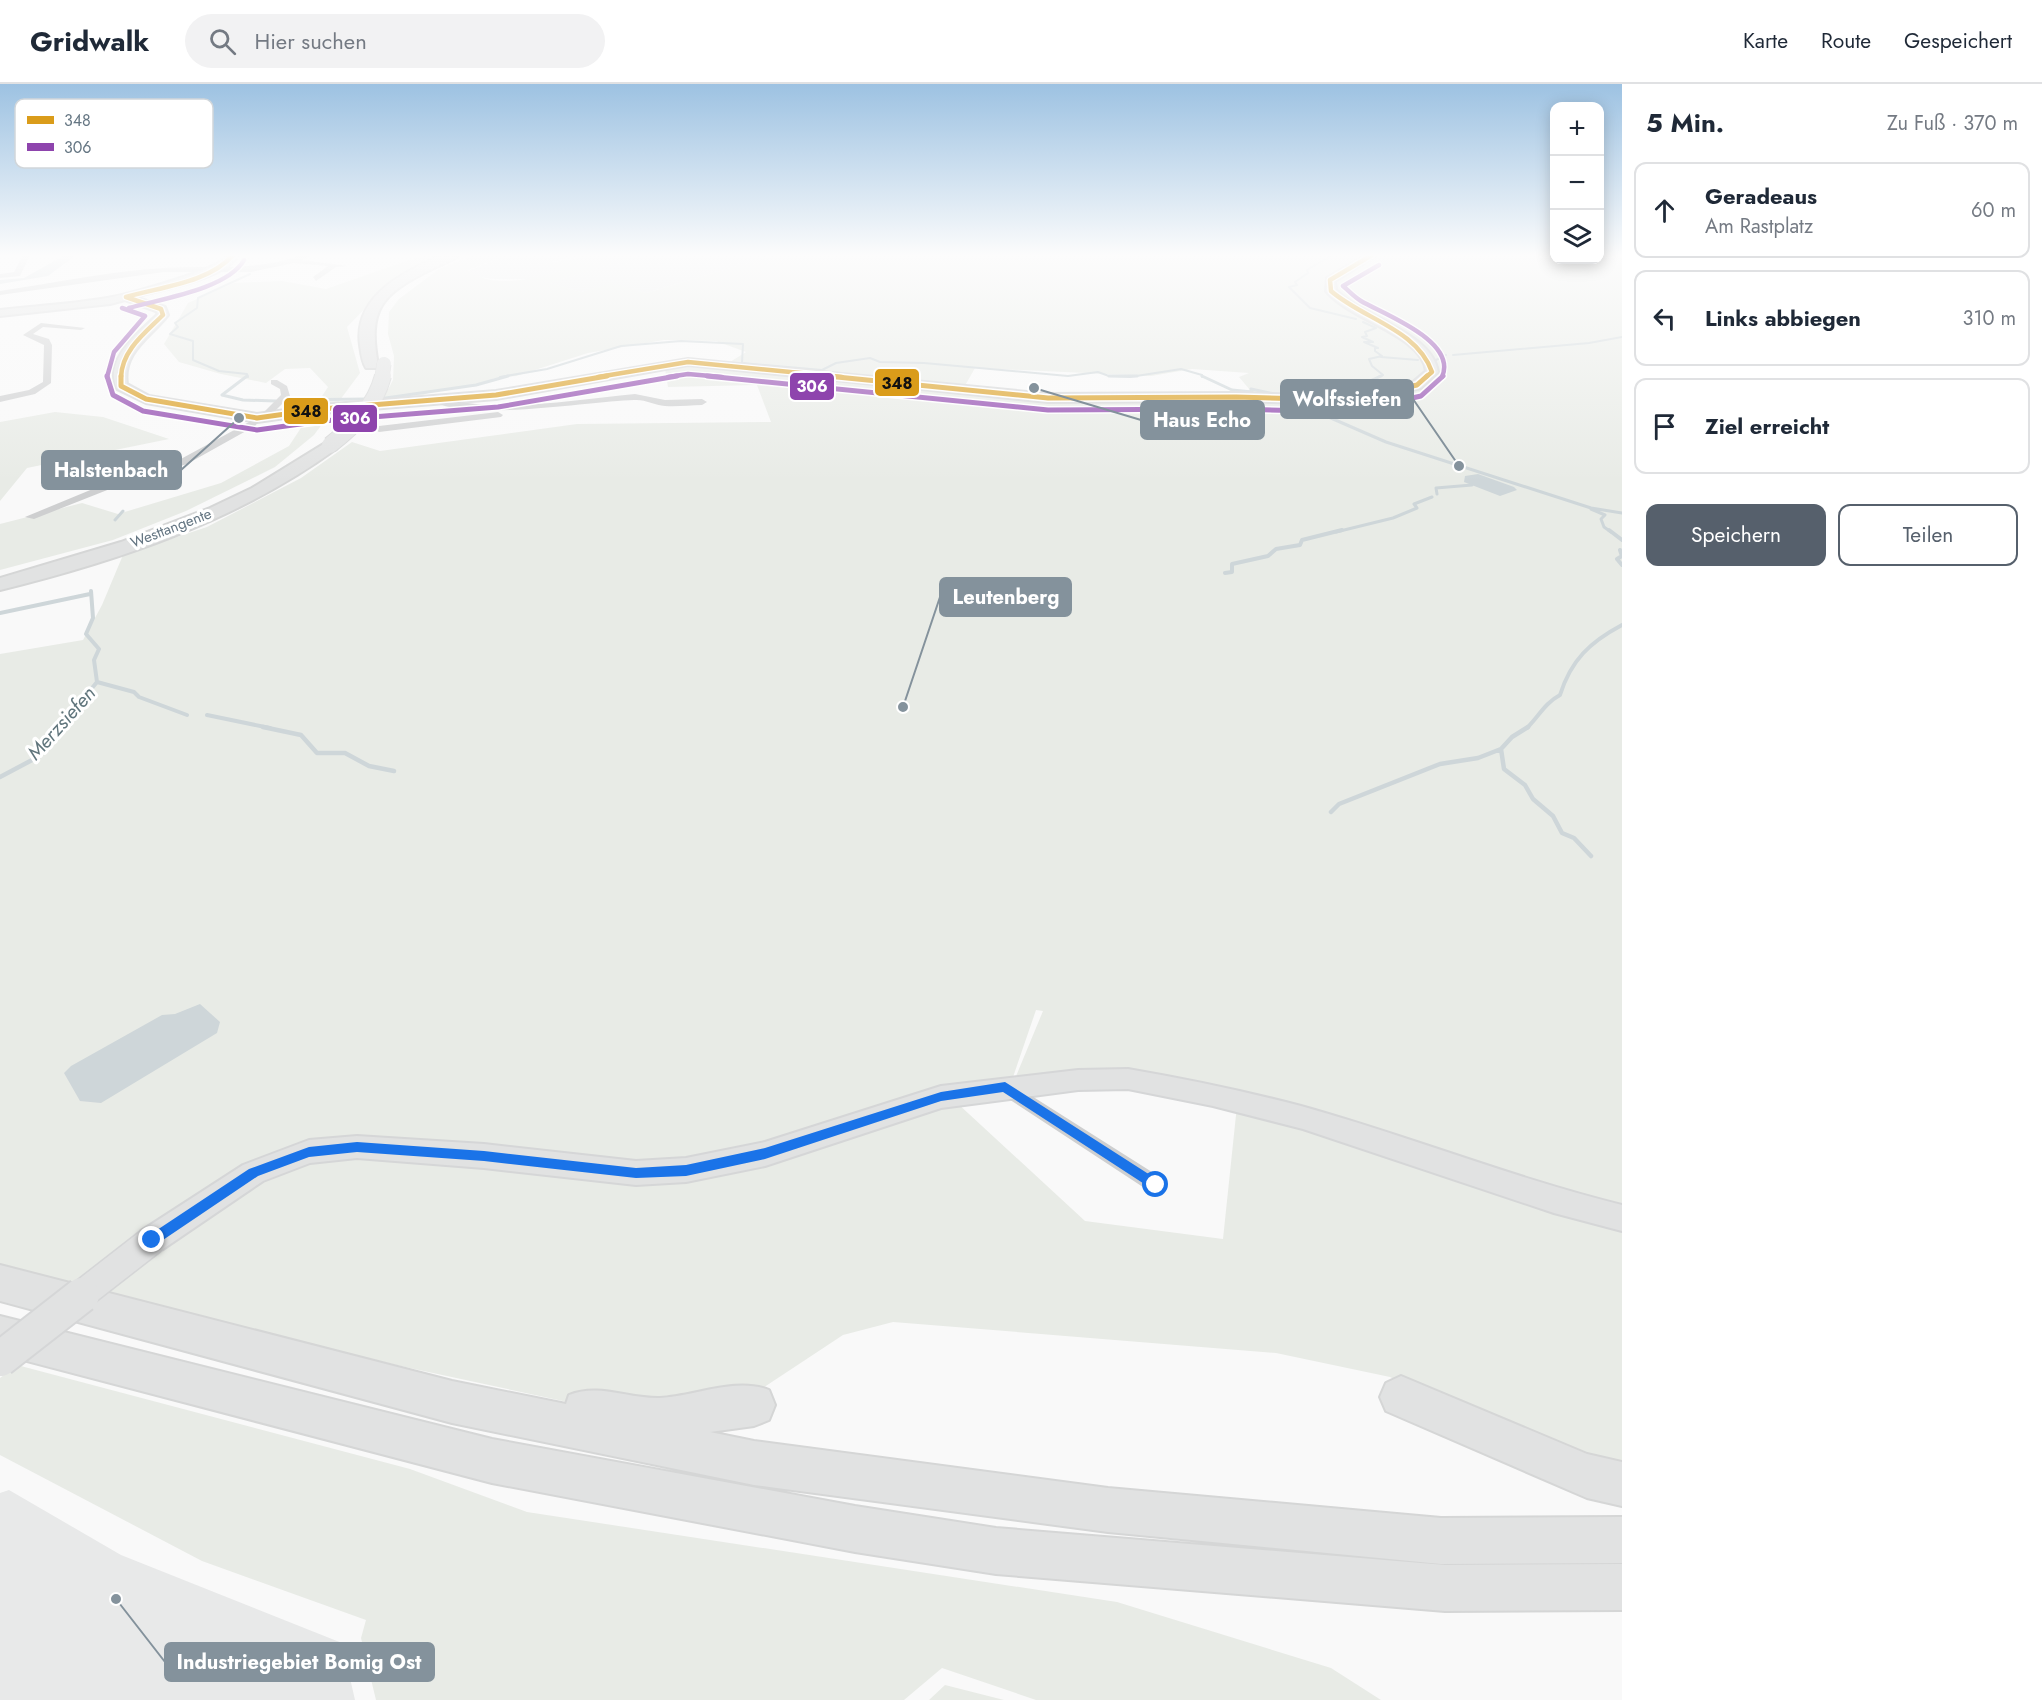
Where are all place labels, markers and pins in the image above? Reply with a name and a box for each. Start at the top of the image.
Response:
callout: Wolfssiefen [1281,380,1413,418]
callout: Haus Echo [1141,401,1264,439]
callout: Halstenbach [42,451,181,489]
callout: Leutenberg [940,578,1071,616]
callout: Industriegebiet Bomig Ost [165,1643,434,1681]

